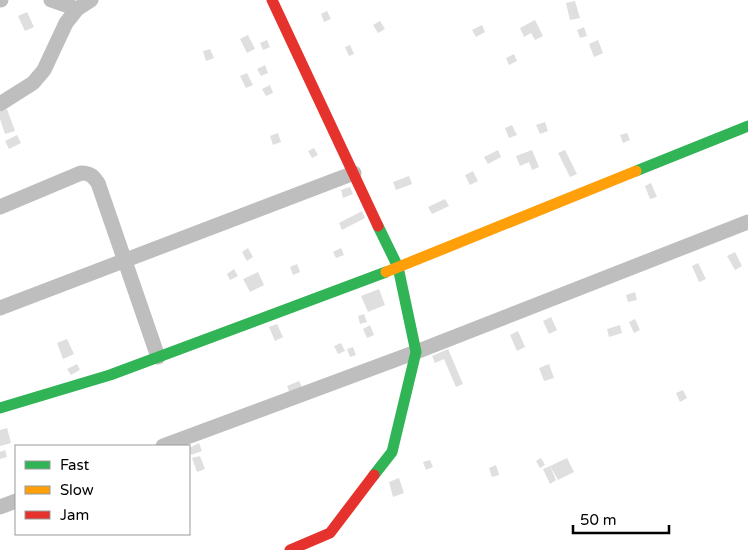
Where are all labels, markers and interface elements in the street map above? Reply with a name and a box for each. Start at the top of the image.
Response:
legend [15,445,190,535]
text: Fast [60,456,90,474]
text: Slow [60,481,94,499]
scale bar [573,502,669,534]
text: Jam [60,506,89,524]
text: 50 m [580,511,617,529]

